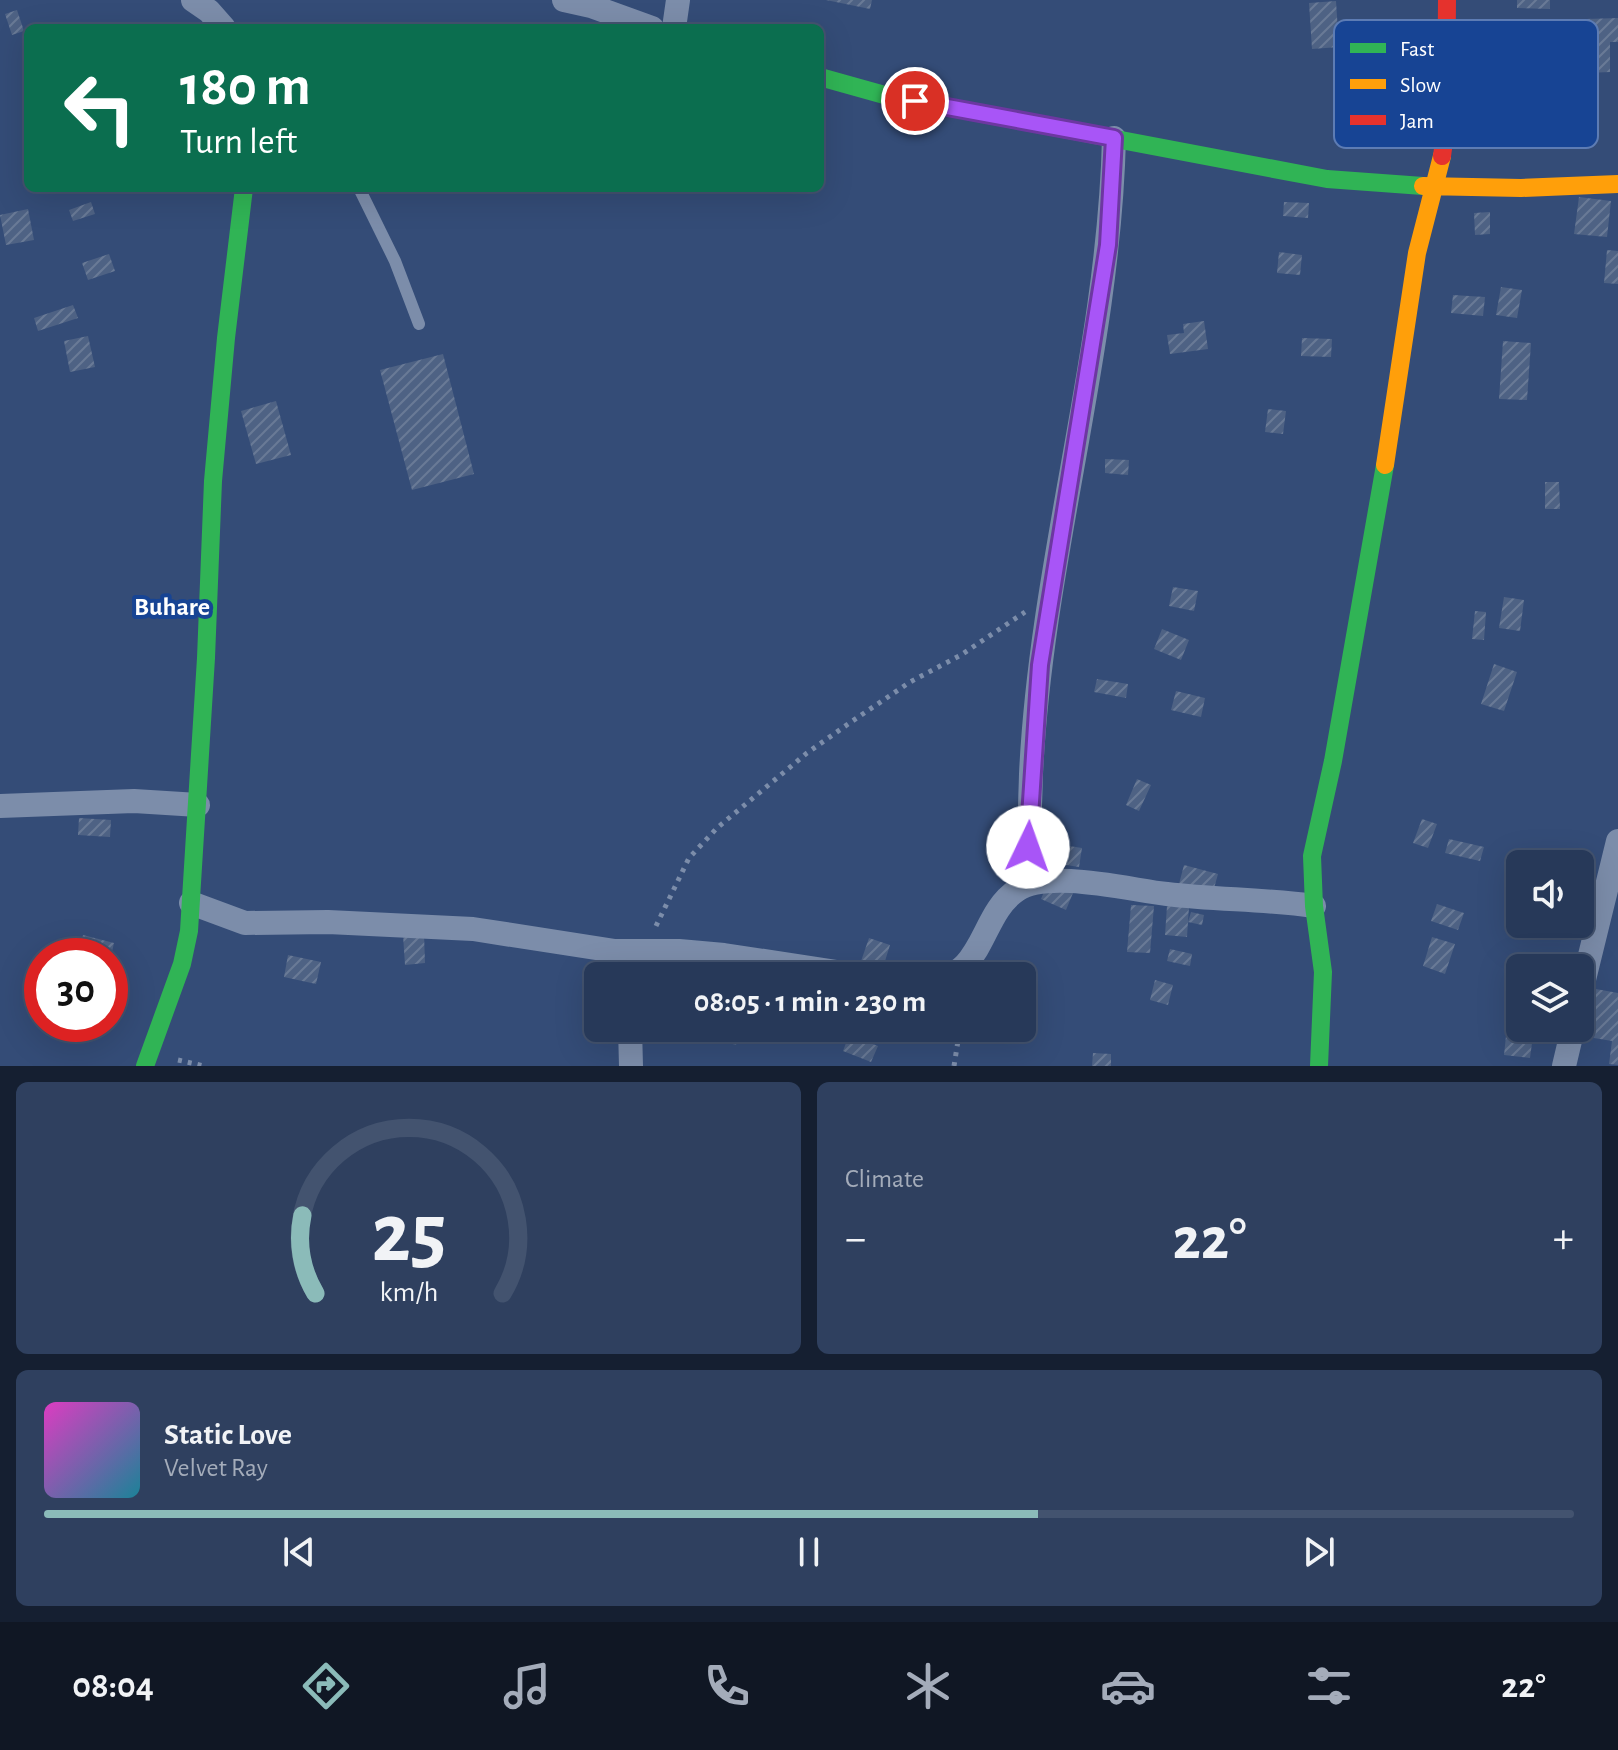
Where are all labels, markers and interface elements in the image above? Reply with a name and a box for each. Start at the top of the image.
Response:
legend [1334,20,1598,148]
text: Fast [1400,38,1434,60]
icon: left [48,56,152,160]
text: 180 m [180,59,311,115]
pin [881,67,949,135]
text: Slow [1400,74,1441,96]
icon: arrive [893,79,937,123]
text: Jam [1400,110,1434,132]
text: Turn left [180,124,297,160]
district label: Buhare [134,594,210,620]
position arrow [986,805,1070,889]
map controls [1506,850,1594,1042]
button: sound [1506,850,1594,938]
speed limit sign: 30 [24,938,128,1042]
button: layers [1506,954,1594,1042]
text: 08:05 · 1 min · 230 m [694,987,926,1017]
text: Climate [845,1166,924,1192]
text: 25 [371,1193,446,1277]
text: 22° [1172,1210,1247,1270]
text: − [845,1217,866,1261]
text: + [1553,1217,1574,1261]
text: km/h [379,1278,438,1307]
text: Static Love [164,1420,292,1450]
text: Velvet Ray [164,1455,268,1481]
icon: previous [277,1530,321,1574]
icon: pause [787,1530,831,1574]
icon: next [1297,1530,1341,1574]
icon: directions [298,1658,354,1714]
icon: music [499,1658,555,1714]
icon: phone [699,1658,755,1714]
icon: climate [900,1658,956,1714]
icon: car [1100,1658,1156,1714]
icon: filters [1301,1658,1357,1714]
text: 08:04 [72,1668,154,1704]
text: 22° [1501,1668,1546,1704]

